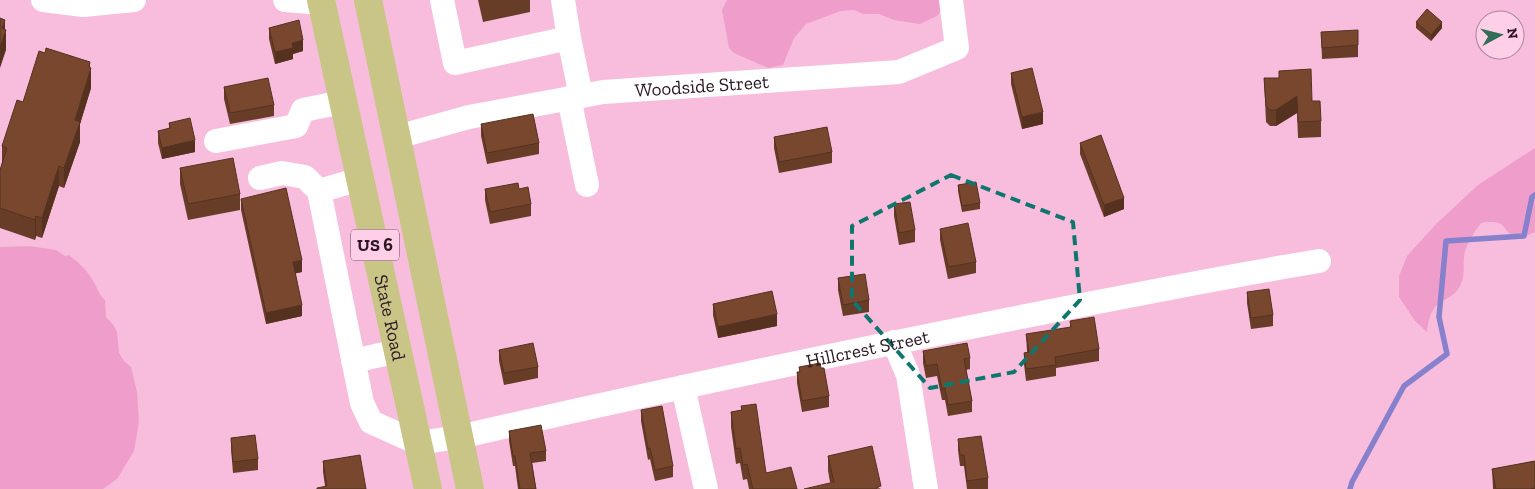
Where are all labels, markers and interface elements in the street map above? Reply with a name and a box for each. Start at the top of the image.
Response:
north arrow [1475,10,1525,60]
text: N [1503,27,1522,40]
street label: Woodside Street [634,69,770,101]
road number: US 6 [351,230,399,260]
street label: State Road [370,272,411,363]
street label: Hillcrest Street [804,324,931,372]

